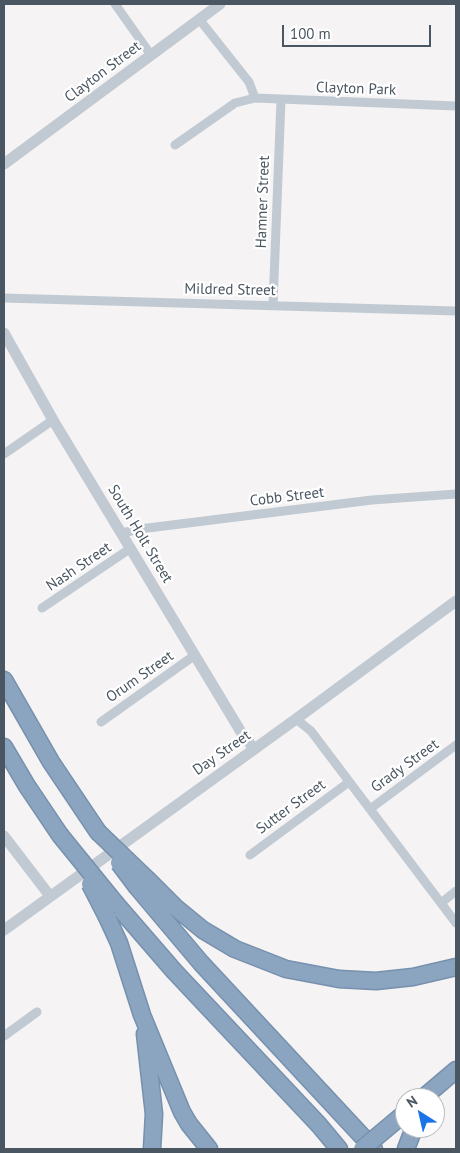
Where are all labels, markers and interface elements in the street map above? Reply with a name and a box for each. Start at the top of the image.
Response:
scale bar [285,15,434,47]
text: 100 m [290,24,331,43]
street label: Clayton Street [61,37,145,107]
street label: Clayton Park [316,79,396,99]
street label: Hamner Street [252,155,274,249]
street label: Mildred Street [184,280,276,300]
street label: South Holt Street [104,482,176,586]
street label: Cobb Street [249,484,325,510]
street label: Nash Street [43,539,115,595]
street label: Orum Street [103,647,177,707]
street label: Day Street [190,727,254,779]
street label: Grady Street [368,735,442,797]
street label: Sutter Street [253,776,329,838]
north arrow [395,1088,445,1138]
text: N [403,1092,421,1112]

